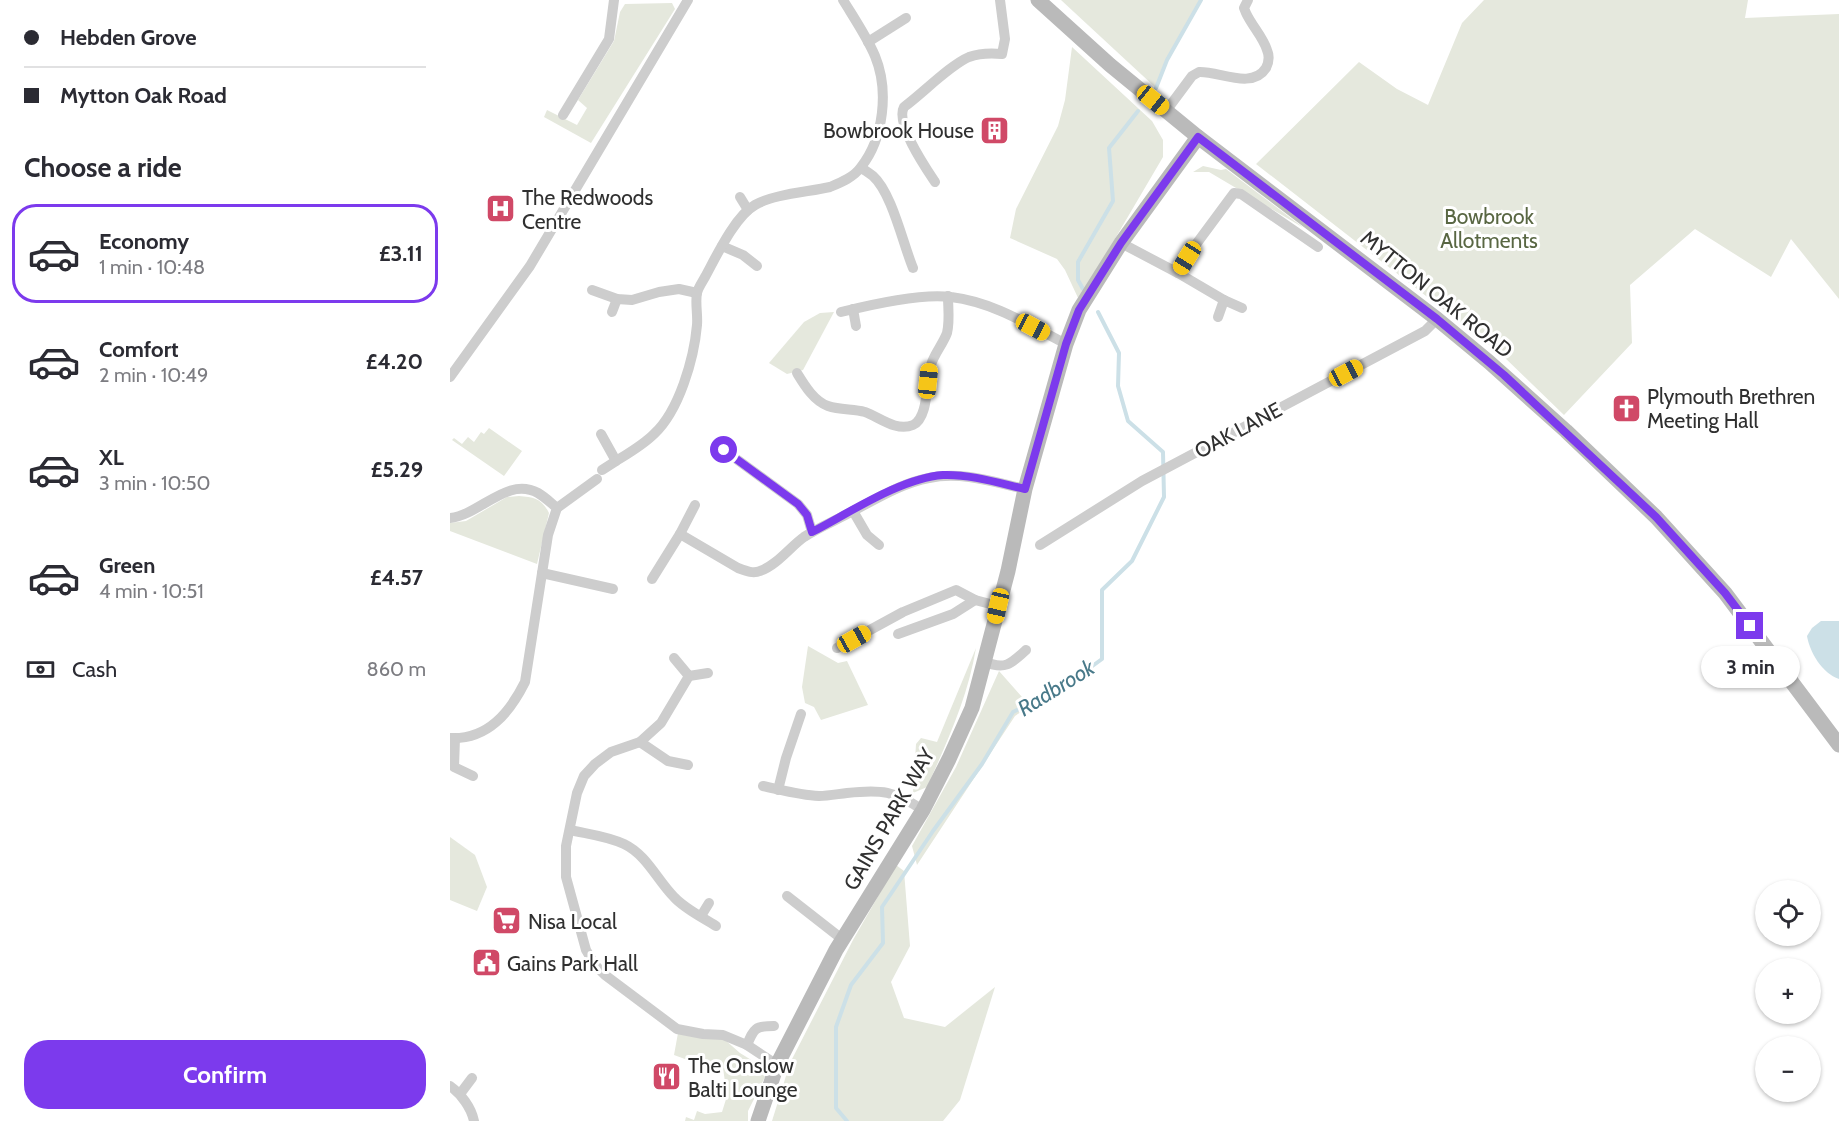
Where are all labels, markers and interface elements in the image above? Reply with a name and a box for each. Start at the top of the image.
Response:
text: Hebden Grove [60,24,197,51]
text: Mytton Oak Road [60,82,227,109]
car [1133,82,1173,118]
building icon: Bowbrook House [979,114,1011,146]
place label: Bowbrook House [823,118,974,143]
text: Choose a ride [24,151,182,184]
place label: The Redwoods Centre [522,185,653,234]
hospital icon: The Redwoods Centre [485,193,517,225]
park label: Bowbrook Allotments [1440,204,1538,253]
street label: MYTTON OAK ROAD [1356,225,1518,363]
icon: car [27,227,81,281]
text: Economy [99,228,189,255]
car [1170,238,1204,278]
text: £3.11 [379,240,423,267]
text: 1 min · 10:48 [99,255,205,279]
car [1013,311,1053,343]
icon: car [27,335,81,389]
text: Comfort [99,336,178,363]
text: £4.20 [366,348,423,375]
car [1326,357,1366,389]
car [917,362,939,400]
text: 2 min · 10:49 [99,363,208,387]
place label: Plymouth Brethren Meeting Hall [1647,384,1815,433]
church icon: Plymouth Brethren Meeting Hall [1610,392,1642,424]
street label: OAK LANE [1190,397,1286,463]
route start [710,436,737,463]
icon: car [27,443,81,497]
text: XL [99,444,124,471]
text: £5.29 [371,456,423,483]
text: 3 min · 10:50 [99,471,210,495]
icon: car [27,551,81,605]
text: Green [99,552,155,579]
text: £4.57 [370,564,423,591]
text: 4 min · 10:51 [99,579,204,603]
car [985,586,1011,626]
route end [1736,612,1763,639]
car [834,622,874,656]
callout: 3 min [1700,647,1800,689]
icon: cash [24,653,57,686]
water label: Radbrook [1013,654,1100,722]
text: 3 min [1726,655,1775,679]
text: Cash [72,656,117,683]
text: 860 m [367,657,426,681]
street label: GAINS PARK WAY [838,742,940,895]
map controls [1755,880,1821,1102]
button: locate [1755,880,1821,946]
supermarket icon: Nisa Local [491,905,523,937]
place label: Nisa Local [528,909,617,934]
public building icon: Gains Park Hall [470,947,502,979]
place label: Gains Park Hall [507,951,638,976]
button: + [1755,958,1821,1024]
button: − [1755,1036,1821,1102]
button: Confirm [24,1040,426,1109]
place label: The Onslow Balti Lounge [688,1053,798,1102]
restaurant icon: The Onslow Balti Lounge [651,1061,683,1093]

